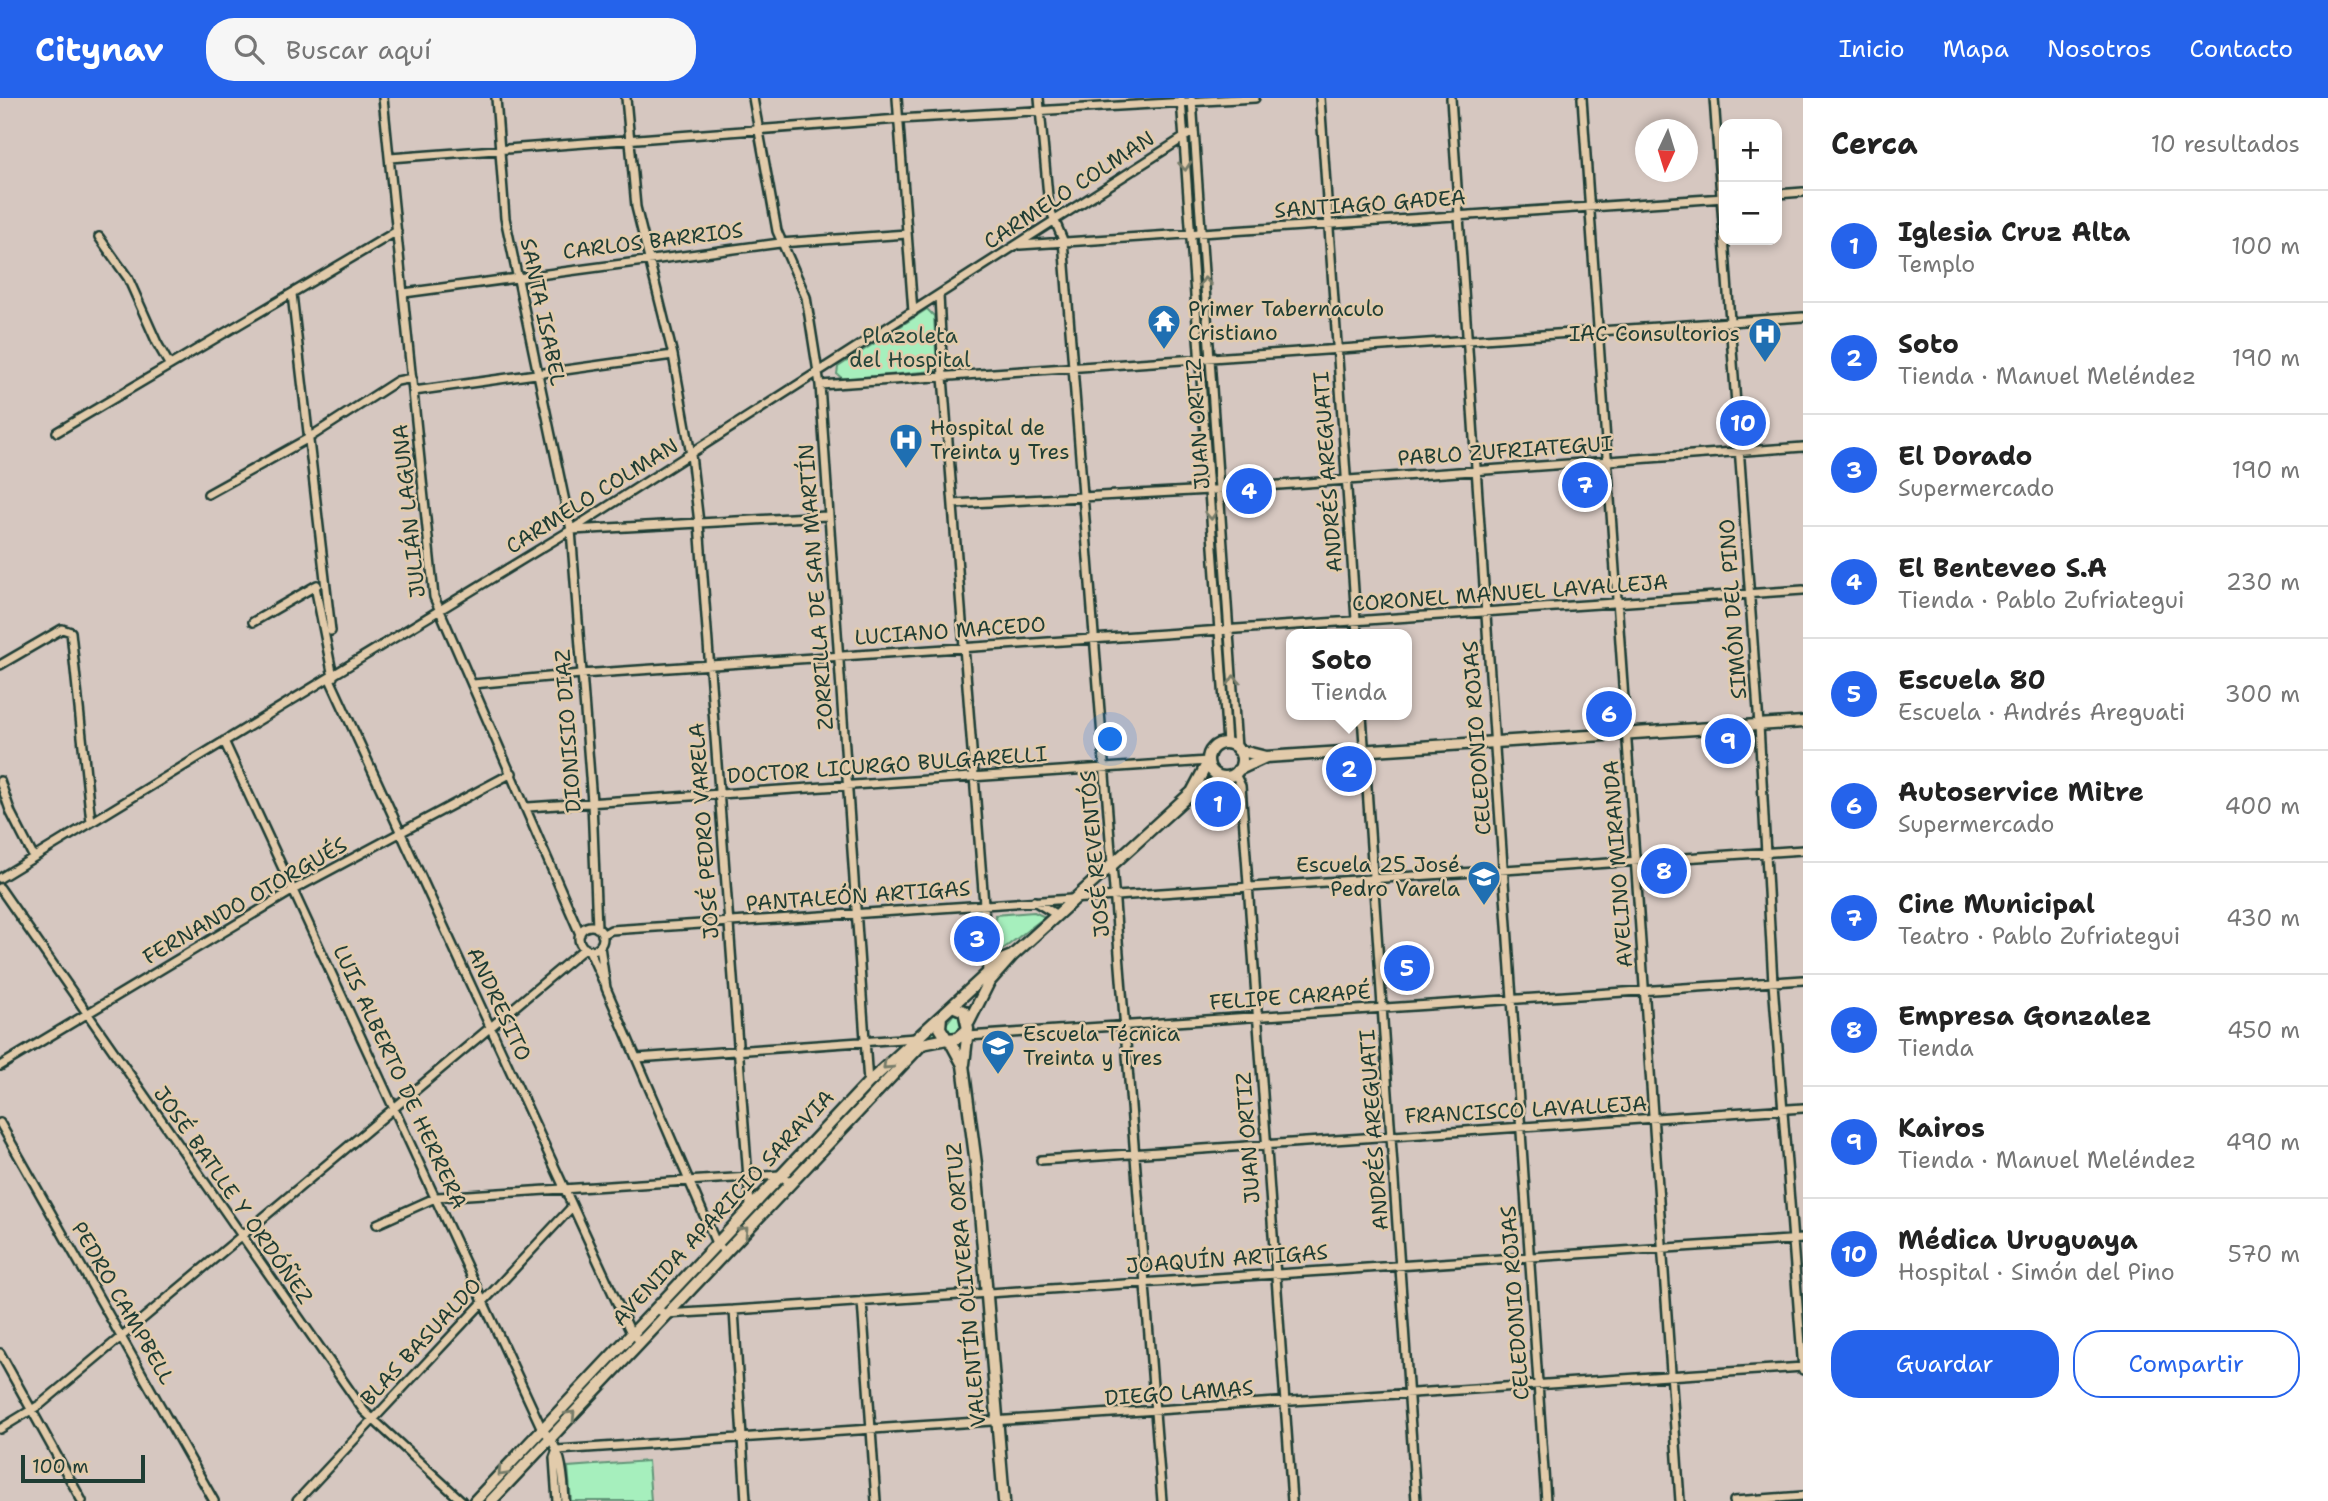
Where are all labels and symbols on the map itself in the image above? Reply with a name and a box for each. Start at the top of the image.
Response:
north arrow [1635,119,1698,182]
street label: CARMELO COLMAN [978,124,1160,256]
one-way arrow [1178,160,1193,172]
street label: SANTIAGO GADEA [1273,183,1467,225]
street label: CARLOS BARRIOS [561,216,745,266]
street label: SANTA ISABEL [514,236,572,389]
one-way arrow [1198,277,1213,288]
place label: Primer Tabernaculo Cristiano [1188,295,1384,347]
temple icon: Primer Tabernaculo Cristiano [1145,302,1183,351]
hospital icon: IAC Consultorios [1746,315,1784,364]
place label: IAC Consultorios [1569,320,1740,348]
park label: Plazoleta del Hospital [849,322,971,374]
street label: JUAN ORTIZ [1179,357,1217,491]
street label: ANDRÉS AREGUATI [1306,371,1349,573]
pin: 10 [1720,397,1766,449]
place label: Hospital de Treinta y Tres [930,414,1070,466]
hospital icon: Hospital de Treinta y Tres [887,421,925,470]
street label: JULIÁN LAGUNA [385,423,432,599]
street label: PABLO ZUFRIATEGUI [1396,430,1614,472]
street label: CARMELO COLMAN [501,432,683,560]
street label: ZORRILLA DE SAN MARTÍN [791,443,840,731]
pin: 7 [1562,459,1608,511]
pin: 4 [1226,465,1272,517]
one-way arrow [1204,510,1219,521]
street label: SIMÓN DEL PINO [1712,518,1753,700]
street label: CORONEL MANUEL LAVALLEJA [1351,568,1669,618]
street label: LUCIANO MACEDO [853,610,1047,652]
street label: CELEDONIO ROJAS [1456,640,1498,836]
street label: DIONISIO DIAZ [548,648,588,814]
one-way arrow [1227,675,1242,686]
pin: 6 [1586,688,1632,740]
pin: 9 [1705,715,1751,767]
street label: JOSÉ PEDRO VARELA [681,722,726,940]
your location [1093,722,1127,756]
street label: DOCTOR LICURGO BULGARELLI [726,740,1048,790]
pin: 2 [1326,743,1372,795]
street label: AVELINO MIRANDA [1597,759,1639,969]
street label: JOSÉ REVENTÓS [1073,769,1116,939]
pin: 1 [1195,778,1241,830]
street label: FERNANDO OTORGUÉS [137,830,352,971]
pin: 8 [1641,845,1687,897]
place label: Escuela 25 José Pedro Varela [1296,851,1460,903]
school or university icon: Escuela 25 José Pedro Varela [1465,858,1503,907]
street label: PANTALEÓN ARTIGAS [745,873,971,918]
pin: 3 [954,913,1000,965]
street label: LUIS ALBERTO DE HERRERA [326,941,474,1213]
pin: 5 [1384,942,1430,994]
street label: ANDRESITO [460,943,538,1065]
street label: FELIPE CARAPÉ [1208,976,1372,1017]
place label: Escuela Técnica Treinta y Tres [1023,1020,1180,1072]
school or university icon: Escuela Técnica Treinta y Tres [979,1027,1017,1076]
street label: ANDRÉS AREGUATI [1352,1029,1395,1231]
one-way arrow [882,1056,895,1069]
street label: JUAN ORTIZ [1229,1071,1267,1205]
street label: JOSÉ BATLLE Y ORDÓÑEZ [147,1080,320,1310]
street label: AVENIDA APARICIO SARAVIA [606,1084,840,1332]
street label: FRANCISCO LAVALLEJA [1404,1090,1648,1130]
street label: VALENTÍN OLIVERA ORTUZ [939,1142,992,1428]
street label: CELEDONIO ROJAS [1494,1205,1536,1401]
street label: PEDRO CAMPBELL [65,1217,181,1390]
one-way arrow [735,1226,748,1239]
street label: JOAQUÍN ARTIGAS [1125,1237,1329,1280]
street label: BLAS BASUALDO [354,1272,488,1412]
street label: DIEGO LAMAS [1104,1374,1254,1412]
one-way arrow [563,1410,576,1423]
scale bar [21,1452,145,1484]
one-way arrow [498,1464,511,1477]

